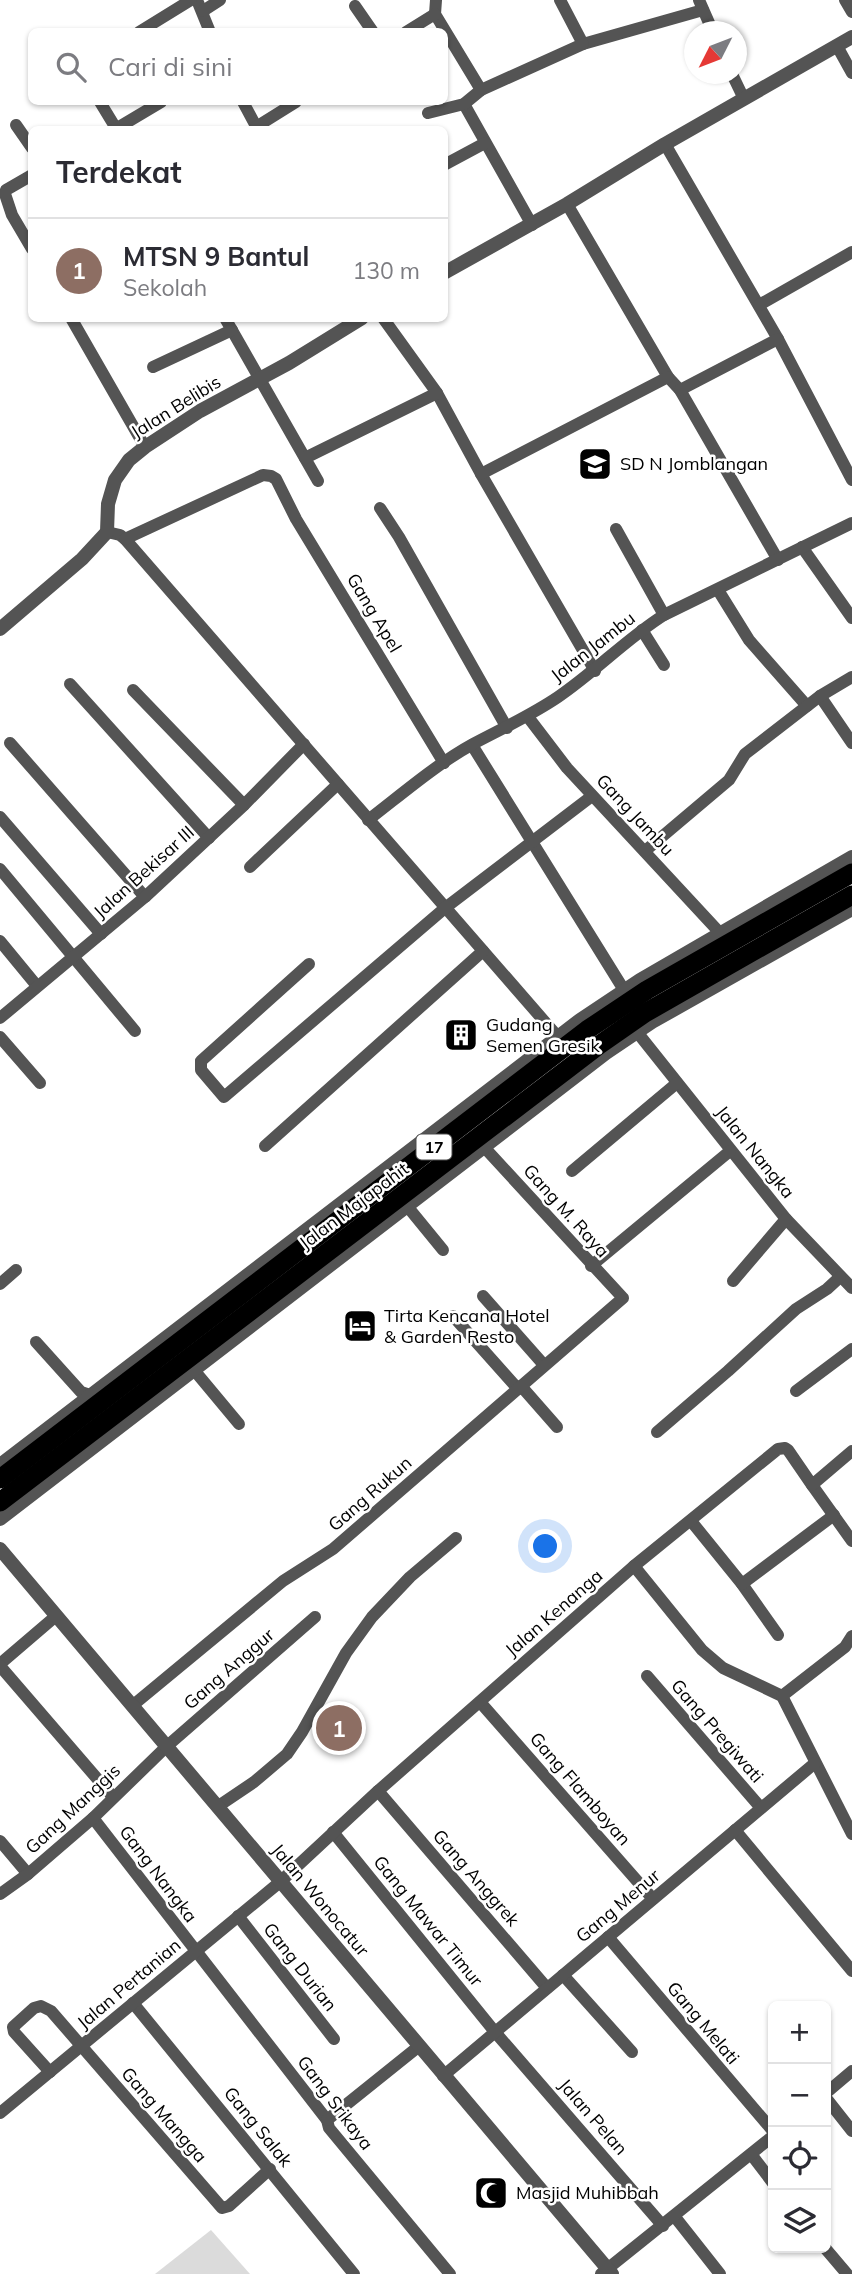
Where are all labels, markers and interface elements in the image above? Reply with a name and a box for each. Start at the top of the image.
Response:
north arrow [684,21,747,84]
search box [28,28,448,105]
icon: search [52,48,90,86]
text: Cari di sini [108,50,232,83]
text: Terdekat [56,153,182,191]
text: MTSN 9 Bantul [123,240,309,273]
text: 1 [72,256,86,285]
text: 130 m [352,256,420,285]
text: Sekolah [123,273,207,302]
street label: Jalan Belibis [127,370,225,443]
school or university icon: SD N Jomblangan [576,445,614,483]
place label: SD N Jomblangan [620,452,768,475]
street label: Gang Apel [342,569,407,656]
street label: Jalan Jambu [546,607,639,687]
street label: Gang Jambu [592,769,679,860]
street label: Jalan Bekisar III [89,820,199,923]
place label: Gudang Semen Gresik [486,1013,600,1057]
building icon: Gudang Semen Gresik [442,1016,480,1054]
street label: Jalan Nangka [711,1101,800,1203]
road number: 17 [416,1134,452,1160]
street label: Jalan Majapahit [294,1157,413,1254]
street label: Gang M. Raya [518,1159,614,1262]
place label: Tirta Kencana Hotel & Garden Resto [384,1304,549,1348]
hotel icon: Tirta Kencana Hotel & Garden Resto [341,1307,379,1345]
street label: Gang Rukun [323,1451,416,1536]
your location [528,1529,562,1563]
street label: Jalan Kenanga [500,1564,607,1661]
street label: Gang Anggur [179,1623,279,1714]
street label: Gang Pregiwati [666,1674,769,1787]
pin: 1 [316,1702,362,1754]
street label: Gang Flamboyan [525,1727,636,1850]
street label: Gang Manggis [20,1759,125,1859]
street label: Gang Nangka [114,1821,202,1927]
street label: Gang Anggrek [428,1824,525,1931]
street label: Jalan Wonocatur [267,1839,374,1961]
street label: Gang Mawar Timur [369,1851,488,1991]
street label: Gang Menur [571,1863,665,1947]
street label: Gang Durian [259,1918,342,2016]
street label: Jalan Pertanian [72,1934,185,2034]
street label: Gang Melati [662,1977,745,2069]
map controls [768,2001,831,2253]
button: + [768,2001,831,2064]
street label: Gang Srikaya [292,2051,378,2154]
street label: Gang Mangga [117,2062,212,2167]
button: − [768,2064,831,2127]
street label: Jalan Pelan [554,2074,633,2160]
street label: Gang Salak [219,2082,298,2172]
button: locate [768,2127,831,2190]
mosque icon: Masjid Muhibbah [472,2174,510,2212]
place label: Masjid Muhibbah [516,2181,659,2204]
button: layers [768,2190,831,2253]

